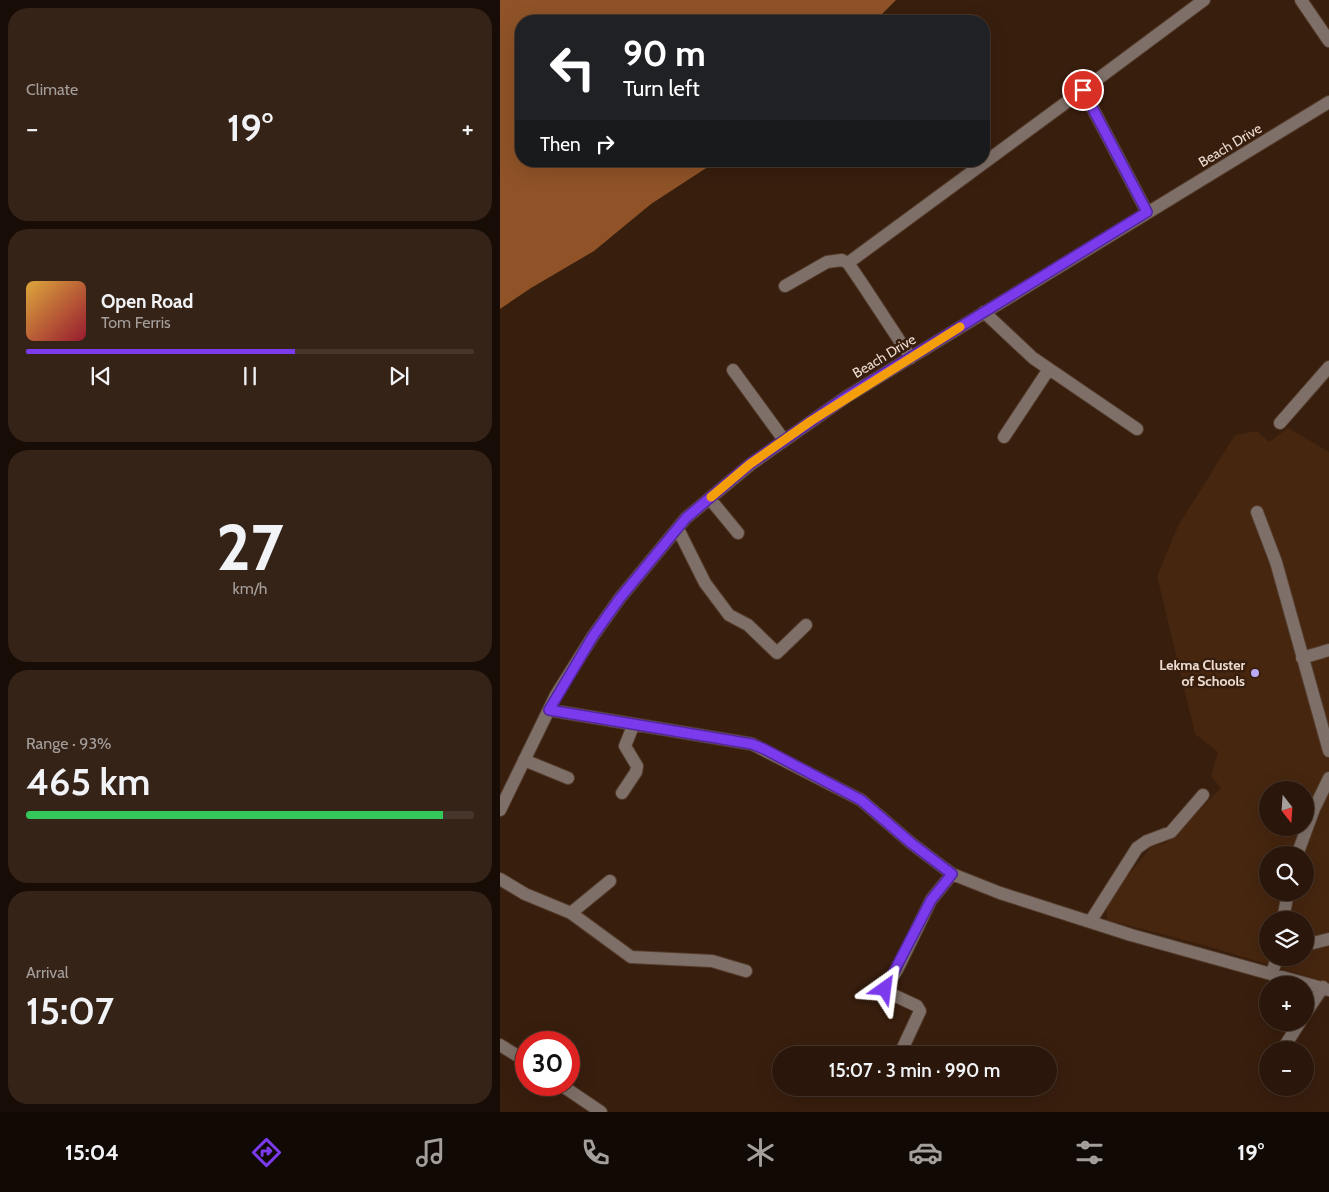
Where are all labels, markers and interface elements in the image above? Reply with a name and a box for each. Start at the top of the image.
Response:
text: 90 m [623,32,706,75]
icon: left [540,35,605,100]
pin [1062,69,1104,111]
text: Turn left [623,75,700,102]
icon: arrive [1069,76,1097,104]
text: Climate [26,80,78,99]
text: 19° [227,104,273,151]
text: − [26,111,38,145]
text: + [462,111,474,145]
street label: Beach Drive [1195,119,1265,171]
icon: right [591,130,619,158]
text: Then [540,133,581,156]
text: Open Road [101,290,193,313]
text: Tom Ferris [101,313,171,332]
street label: Beach Drive [849,330,919,382]
icon: previous [87,362,115,390]
icon: pause [236,362,264,390]
icon: next [385,362,413,390]
text: 27 [216,507,284,586]
text: km/h [232,579,268,598]
place label: Lekma Cluster of Schools [1159,656,1245,690]
marker: Lekma Cluster of Schools [1249,667,1261,679]
text: Range · 93% [26,734,112,753]
text: 465 km [26,758,151,805]
north arrow [1259,781,1314,836]
map controls [1259,781,1314,1096]
button: search [1259,846,1314,901]
button: layers [1259,911,1314,966]
position arrow [858,962,910,1014]
text: Arrival [26,963,69,982]
button: + [1259,976,1314,1031]
text: 15:07 [26,987,114,1034]
speed limit sign: 30 [515,1031,580,1096]
button: − [1259,1041,1314,1096]
text: 15:07 · 3 min · 990 m [829,1059,1000,1082]
icon: directions [249,1135,284,1170]
icon: music [413,1135,448,1170]
icon: phone [578,1135,613,1170]
icon: climate [743,1135,778,1170]
icon: car [908,1135,943,1170]
icon: filters [1072,1135,1107,1170]
text: 15:04 [65,1139,119,1166]
text: 19° [1237,1139,1264,1166]

